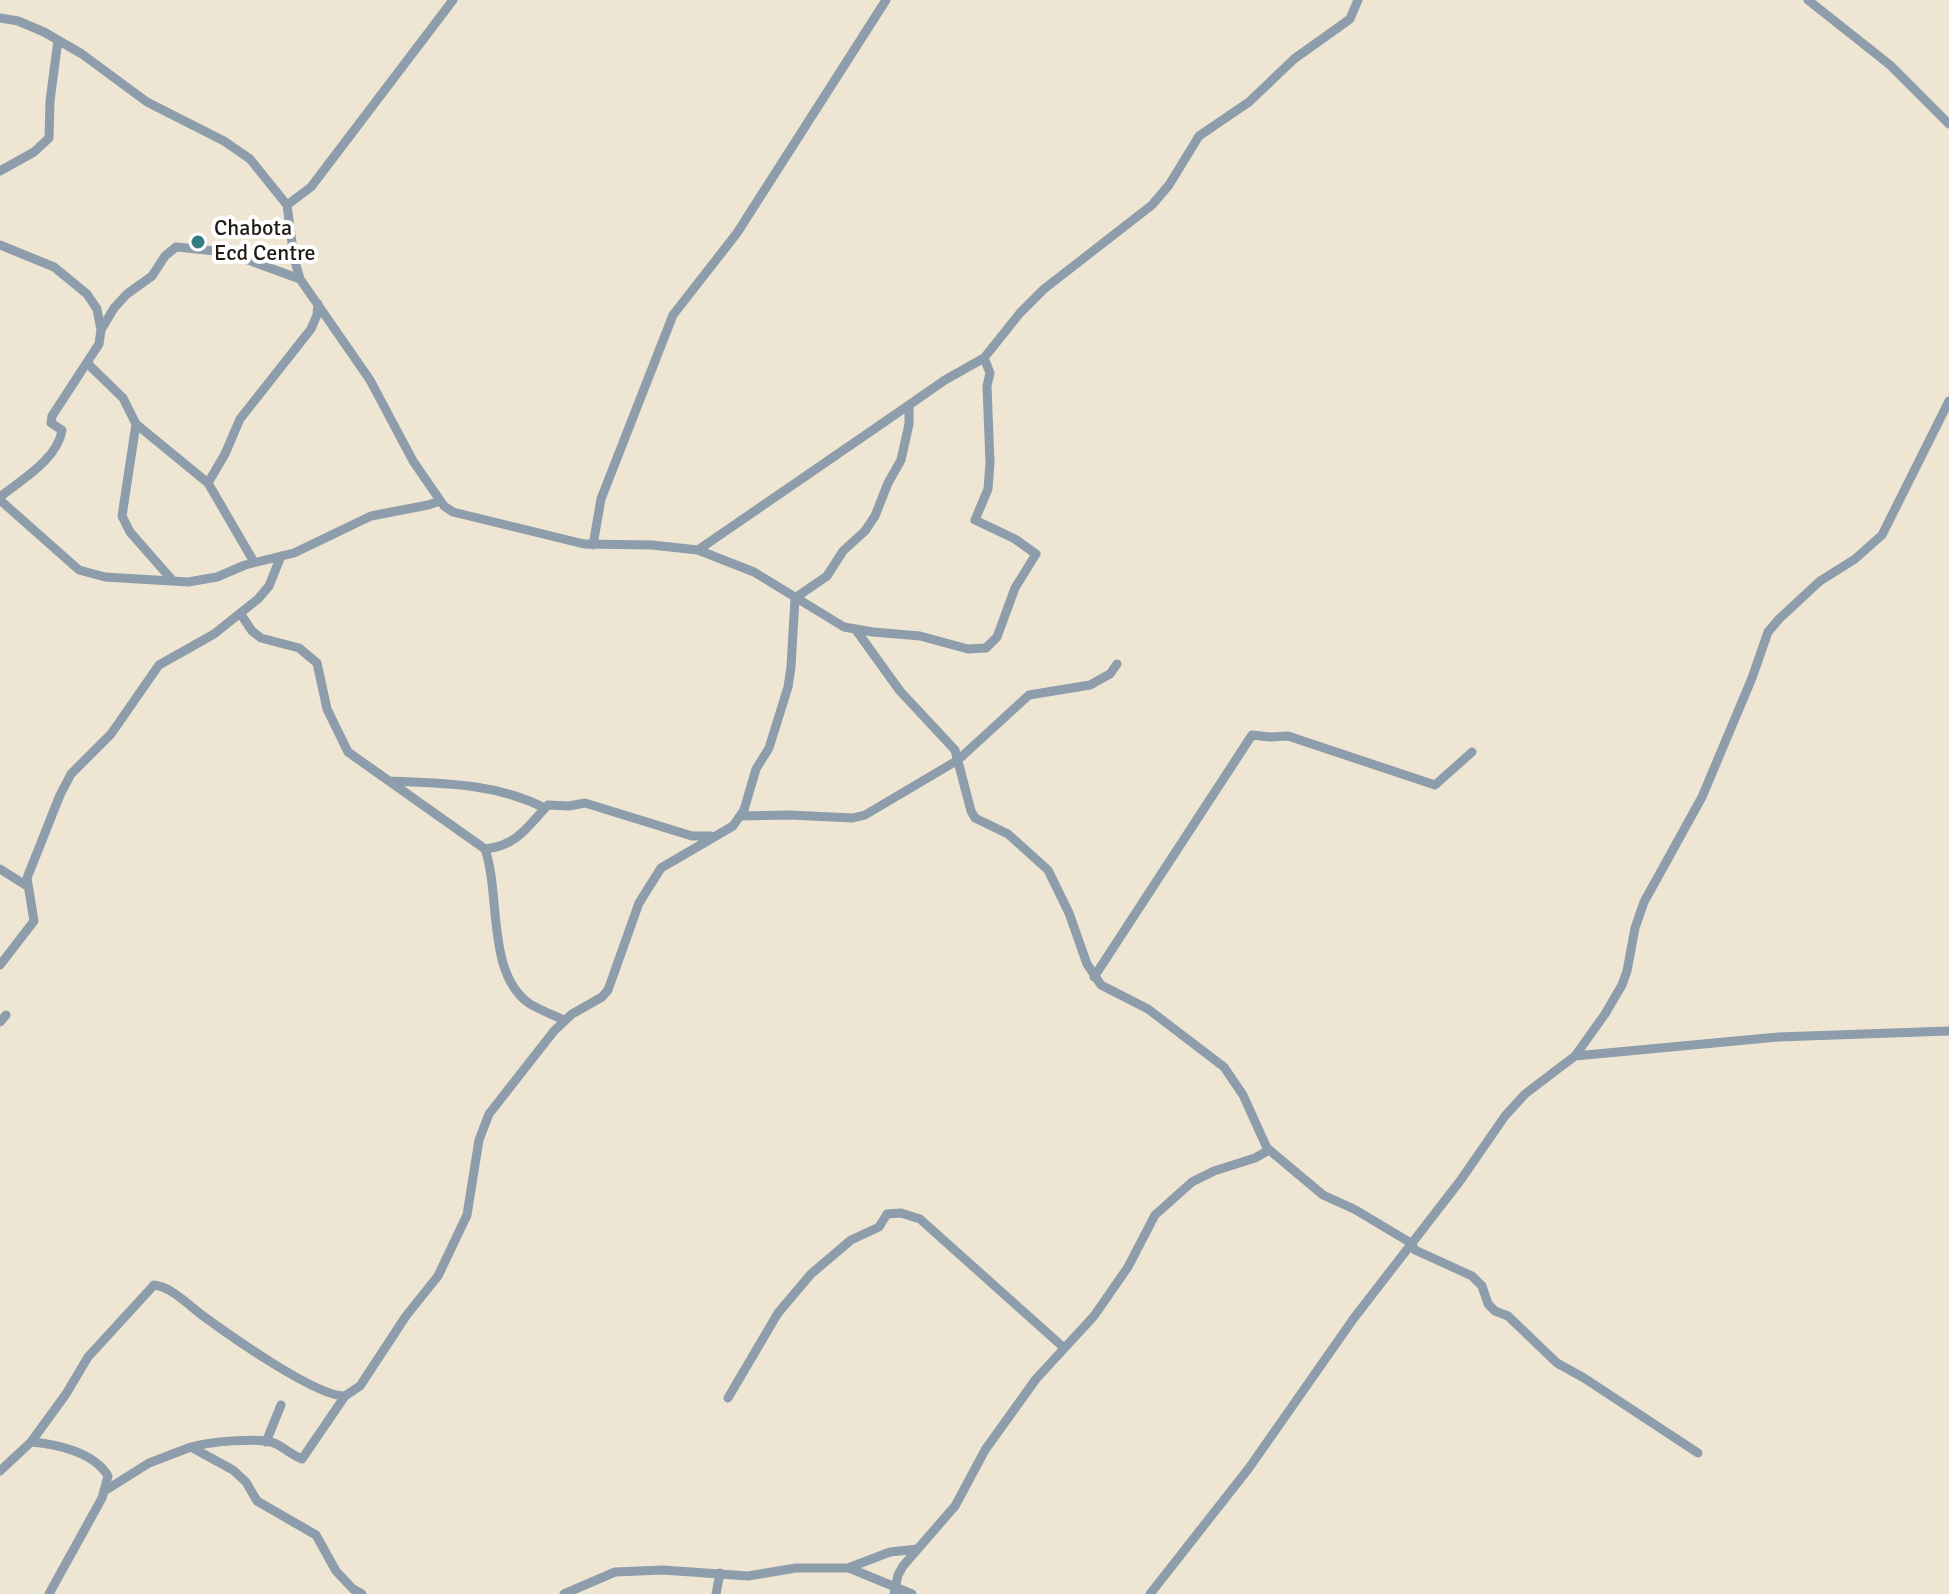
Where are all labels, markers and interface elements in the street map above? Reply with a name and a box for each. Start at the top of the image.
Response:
place label: Chabota Ecd Centre [214,216,316,268]
marker: Chabota Ecd Centre [189,233,207,251]

